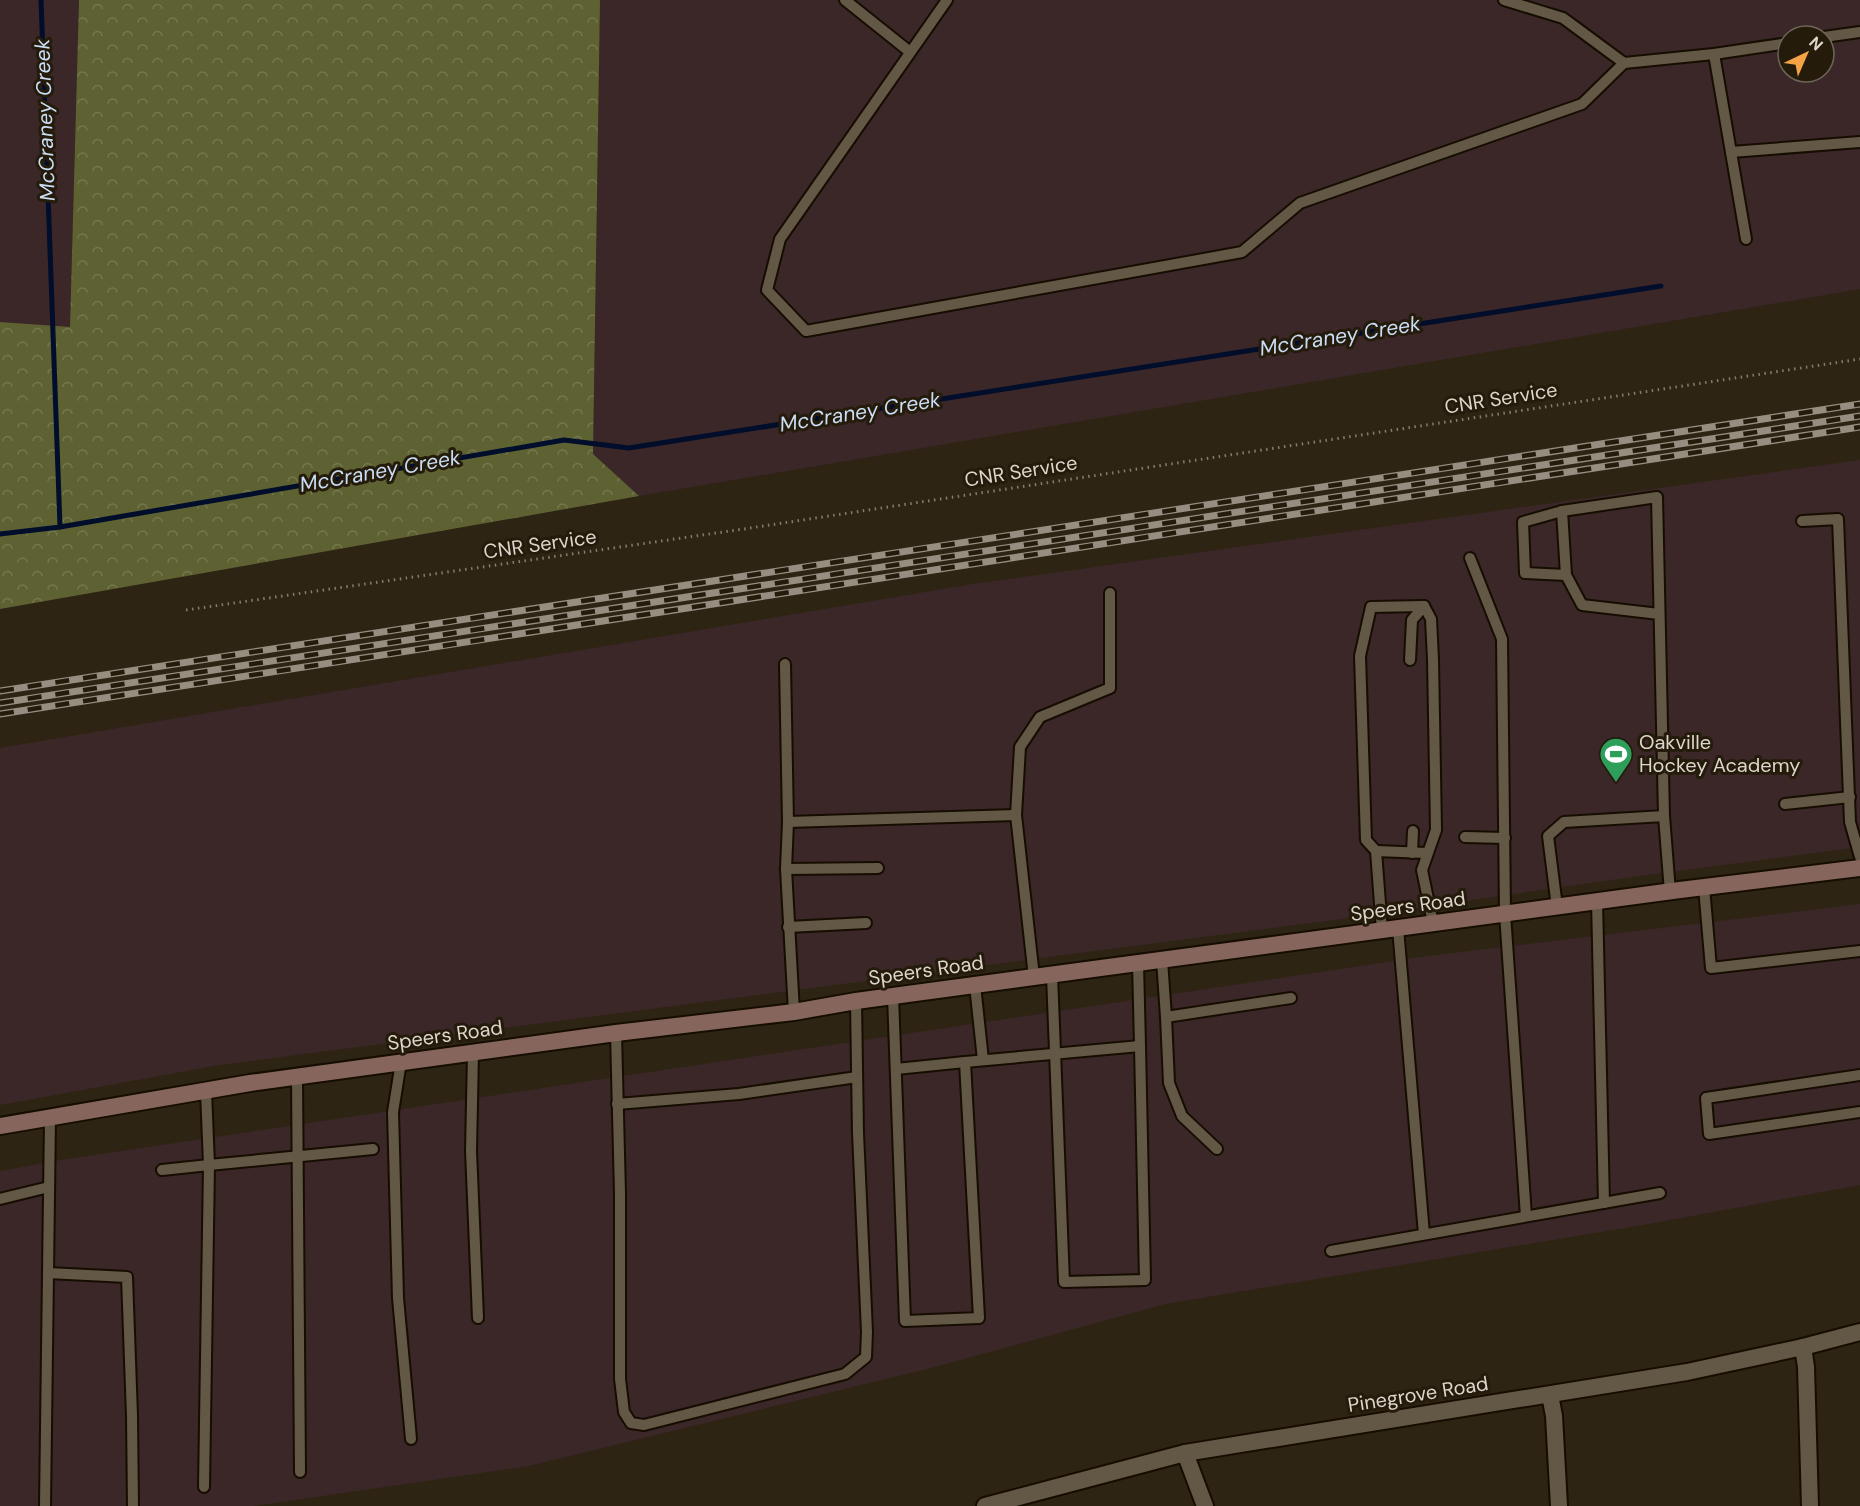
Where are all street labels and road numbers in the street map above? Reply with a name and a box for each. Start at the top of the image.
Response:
street label: CNR Service [1443,376,1559,420]
street label: CNR Service [963,449,1079,493]
street label: CNR Service [482,523,598,565]
street label: Speers Road [1349,885,1467,927]
street label: Speers Road [867,949,985,991]
street label: Speers Road [386,1014,504,1056]
street label: Pinegrove Road [1346,1370,1490,1418]

